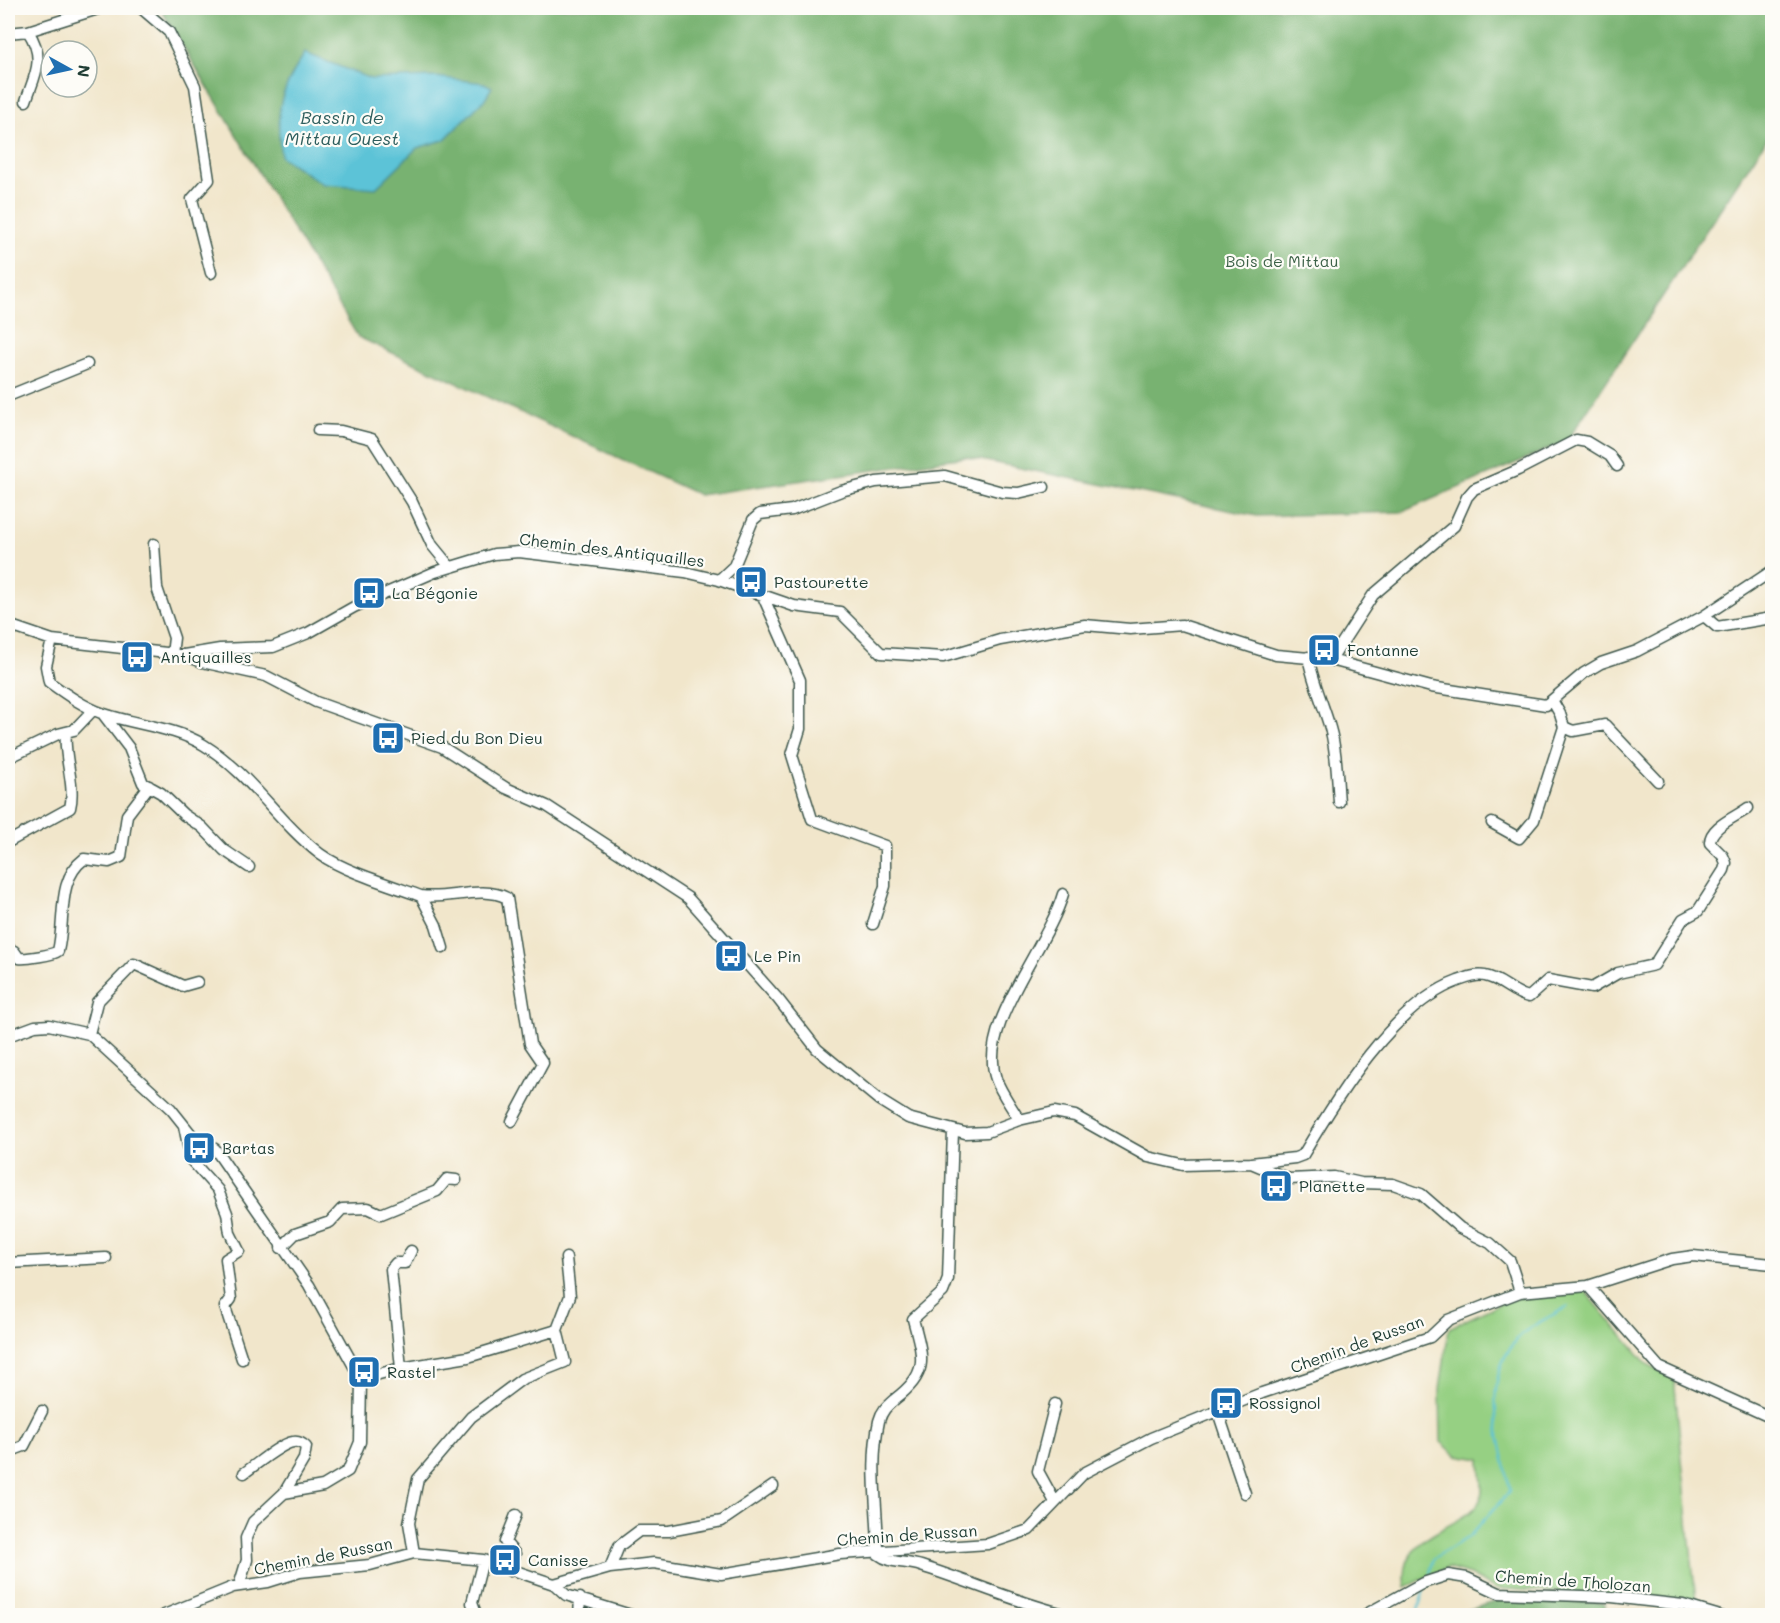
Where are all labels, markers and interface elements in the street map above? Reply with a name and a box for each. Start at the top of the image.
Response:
north arrow [39,39,99,99]
text: N [73,64,96,79]
water label: Bassin de Mittau Ouest [285,105,399,150]
park label: Bois de Mittau [1226,250,1338,271]
street label: Chemin des Antiquailles [518,528,706,571]
bus stop icon: Pastourette [733,564,769,600]
place label: Pastourette [774,571,869,592]
bus stop icon: La Bégonie [351,575,387,611]
place label: La Bégonie [392,582,478,603]
bus stop icon: Fontanne [1306,632,1342,668]
bus stop icon: Antiquailles [119,639,155,675]
place label: Fontanne [1347,639,1419,660]
place label: Antiquailles [160,646,251,667]
bus stop icon: Pied du Bon Dieu [370,720,406,756]
place label: Pied du Bon Dieu [411,727,543,748]
bus stop icon: Le Pin [713,938,749,974]
place label: Le Pin [754,945,801,966]
bus stop icon: Bartas [181,1130,217,1166]
place label: Bartas [222,1137,275,1158]
bus stop icon: Planette [1258,1168,1294,1204]
place label: Planette [1299,1175,1366,1196]
street label: Chemin de Russan [1287,1310,1426,1377]
bus stop icon: Rastel [346,1354,382,1390]
place label: Rastel [387,1361,436,1382]
bus stop icon: Rossignol [1208,1385,1244,1421]
place label: Rossignol [1249,1392,1321,1413]
street label: Chemin de Russan [836,1519,978,1550]
street label: Chemin de Russan [252,1532,394,1579]
bus stop icon: Canisse [487,1542,523,1578]
place label: Canisse [528,1549,589,1570]
street label: Chemin de Tholozan [1495,1565,1651,1596]

